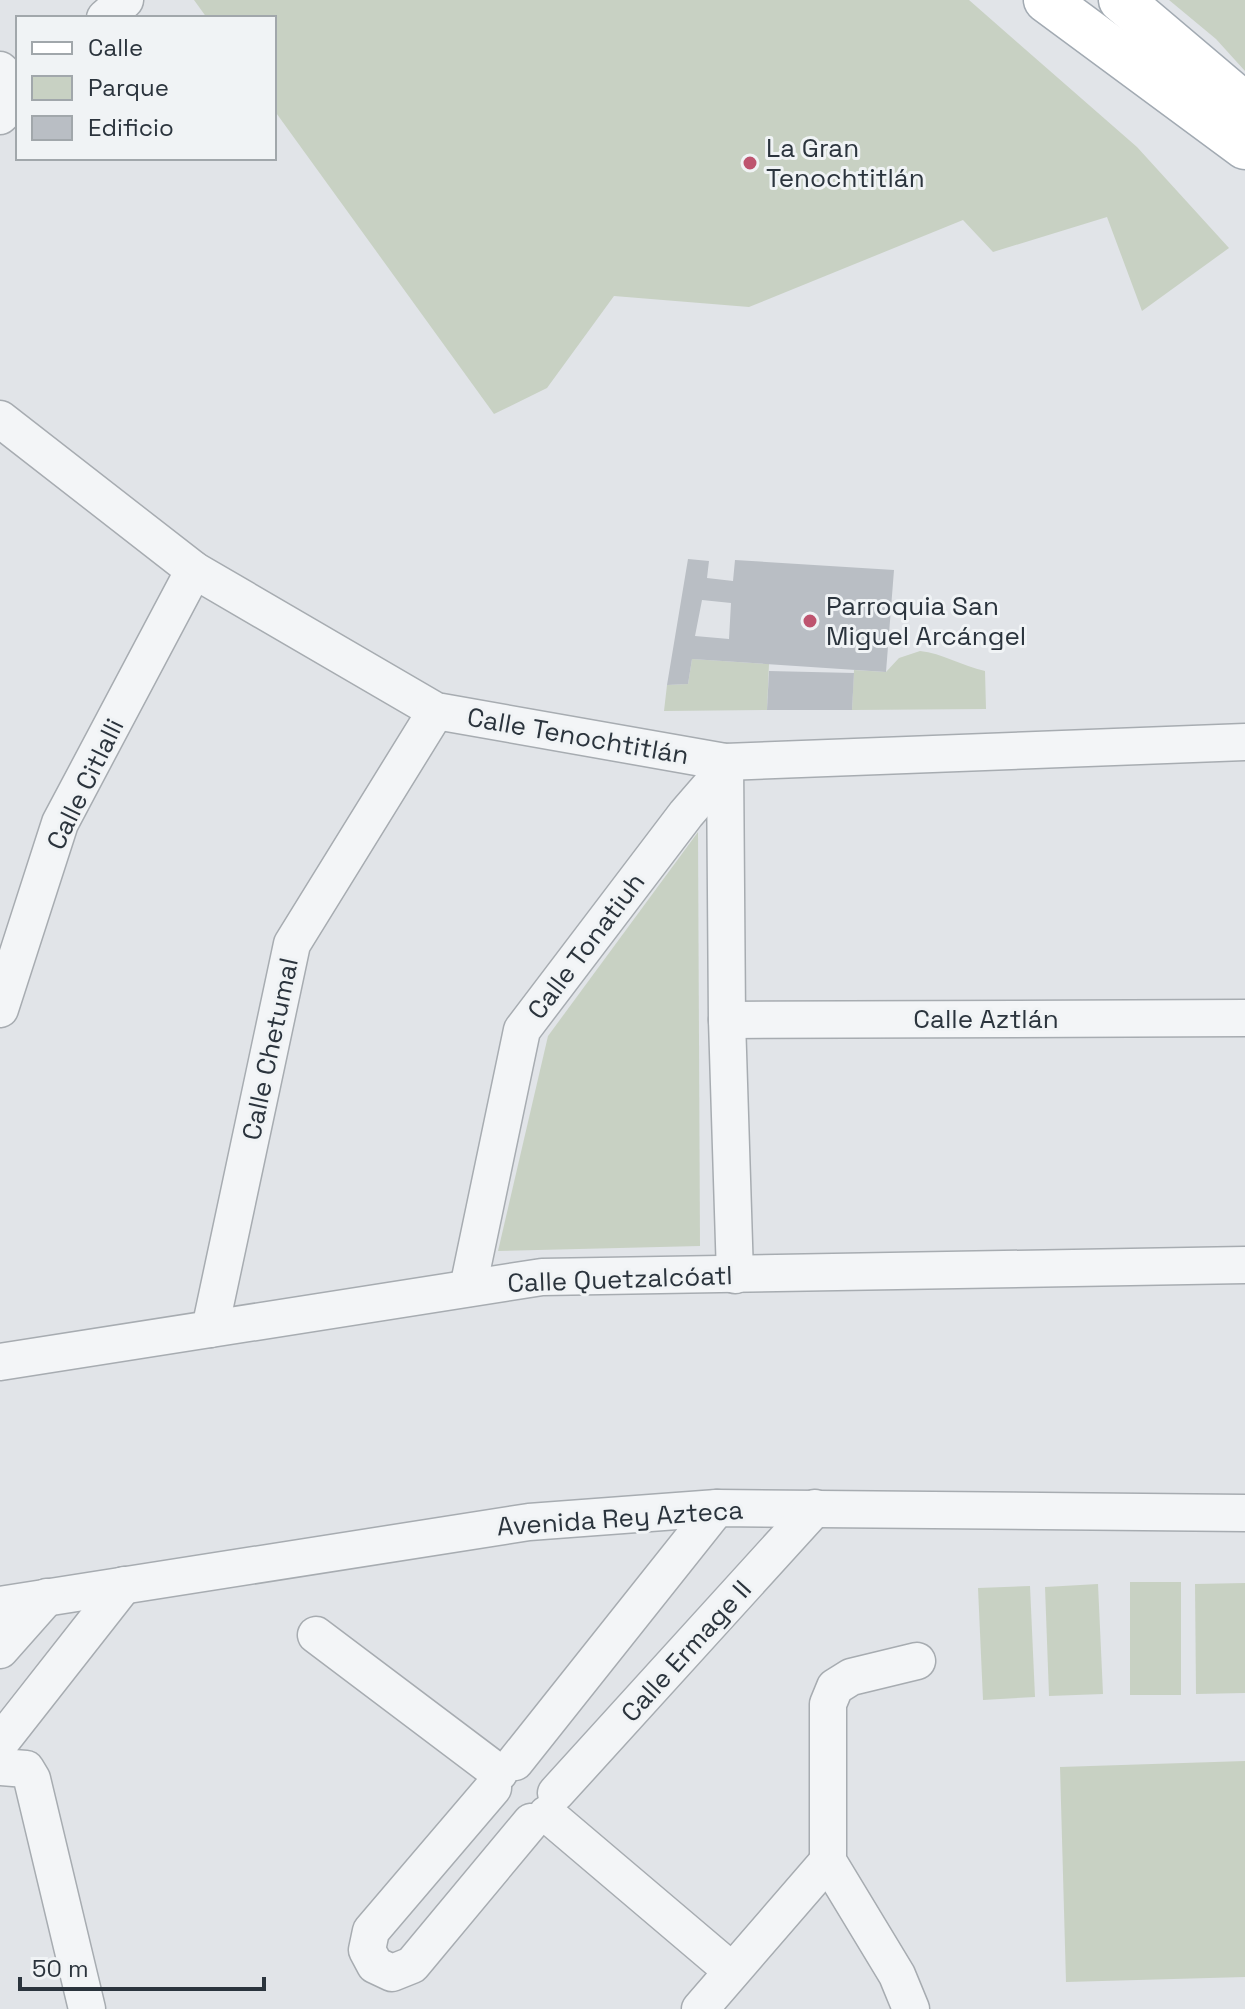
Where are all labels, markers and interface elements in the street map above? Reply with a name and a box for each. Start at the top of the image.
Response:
legend [16,16,276,160]
text: Calle [88,32,143,63]
text: Parque [88,72,169,103]
text: Edificio [88,112,174,143]
place label: La Gran Tenochtitlán [766,131,925,195]
marker: La Gran Tenochtitlán [741,154,759,172]
place label: Parroquia San Miguel Arcángel [826,589,1026,653]
marker: Parroquia San Miguel Arcángel [801,612,819,630]
street label: Calle Tenochtitlán [464,700,692,772]
street label: Calle Citlalli [39,713,131,855]
street label: Calle Tonatiuh [520,866,652,1026]
street label: Calle Chetumal [234,955,306,1143]
street label: Calle Aztlán [913,1002,1059,1036]
street label: Calle Quetzalcóatl [507,1258,733,1300]
street label: Avenida Rey Azteca [496,1492,744,1544]
street label: Calle Ermage II [613,1573,759,1729]
scale bar [20,1941,264,1991]
text: 50 m [32,1953,89,1984]

